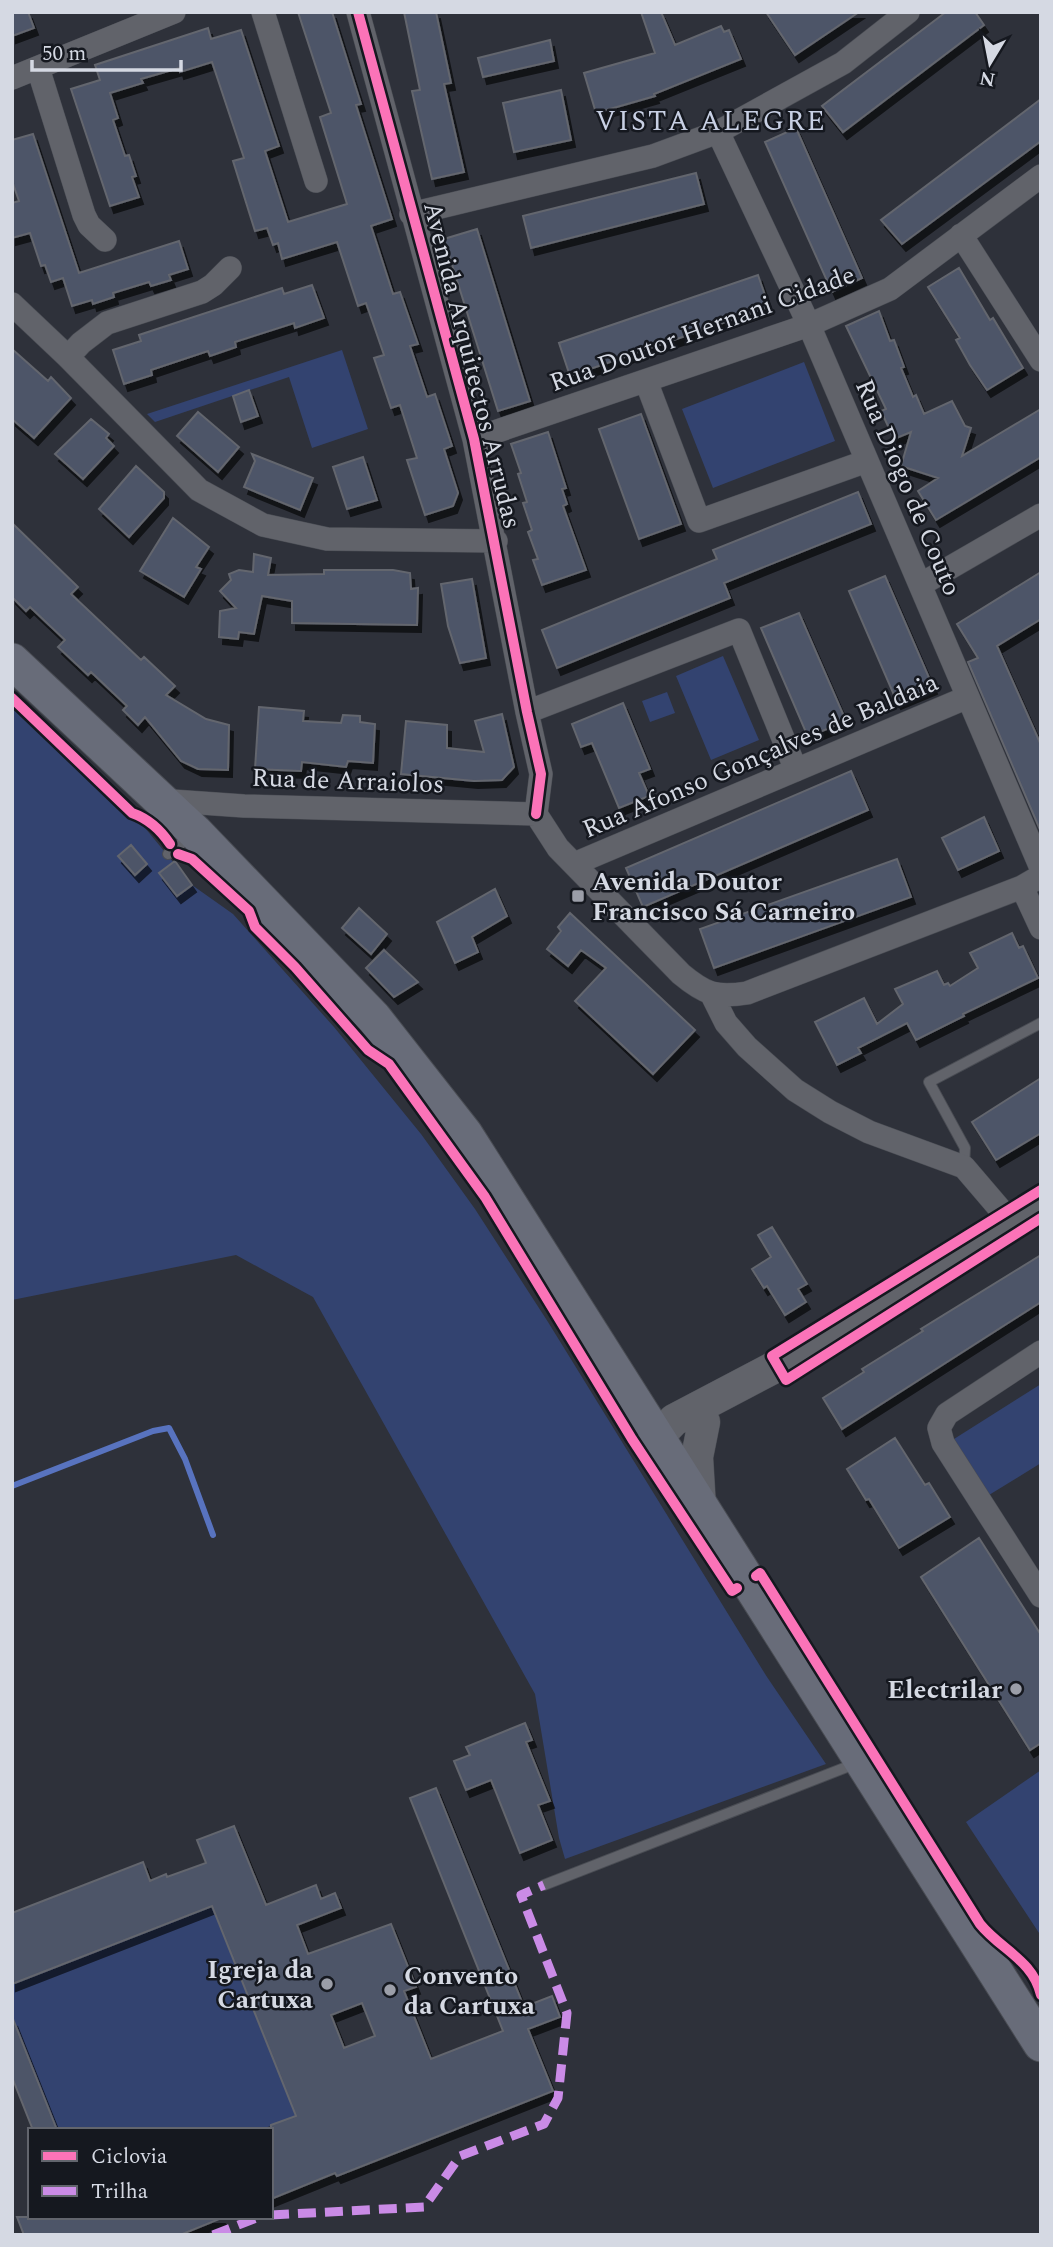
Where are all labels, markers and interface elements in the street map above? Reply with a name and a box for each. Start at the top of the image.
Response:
scale bar [32,28,180,72]
north arrow [955,28,1025,98]
text: 50 m [42,38,86,70]
text: N [977,63,997,94]
district label: VISTA ALEGRE [595,100,827,143]
street label: Avenida Arquitectos Arrudas [412,197,532,533]
street label: Rua Doutor Hernani Cidade [544,255,861,403]
street label: Rua Diogo de Couto [844,373,972,602]
street label: Rua Afonso Gonçalves de Baldaia [576,662,945,849]
street label: Rua de Arraiolos [251,758,445,804]
place label: Avenida Doutor Francisco Sá Carneiro [592,862,855,932]
marker: Avenida Doutor Francisco Sá Carneiro [570,888,586,904]
place label: Electrilar [887,1670,1003,1710]
marker: Electrilar [1008,1681,1024,1697]
place label: Igreja da Cartuxa [207,1950,314,2020]
place label: Convento da Cartuxa [404,1956,535,2026]
marker: Igreja da Cartuxa [319,1976,335,1992]
marker: Convento da Cartuxa [382,1982,398,1998]
legend [28,2128,273,2219]
text: Ciclovia [91,2141,168,2173]
text: Trilha [91,2176,149,2208]

